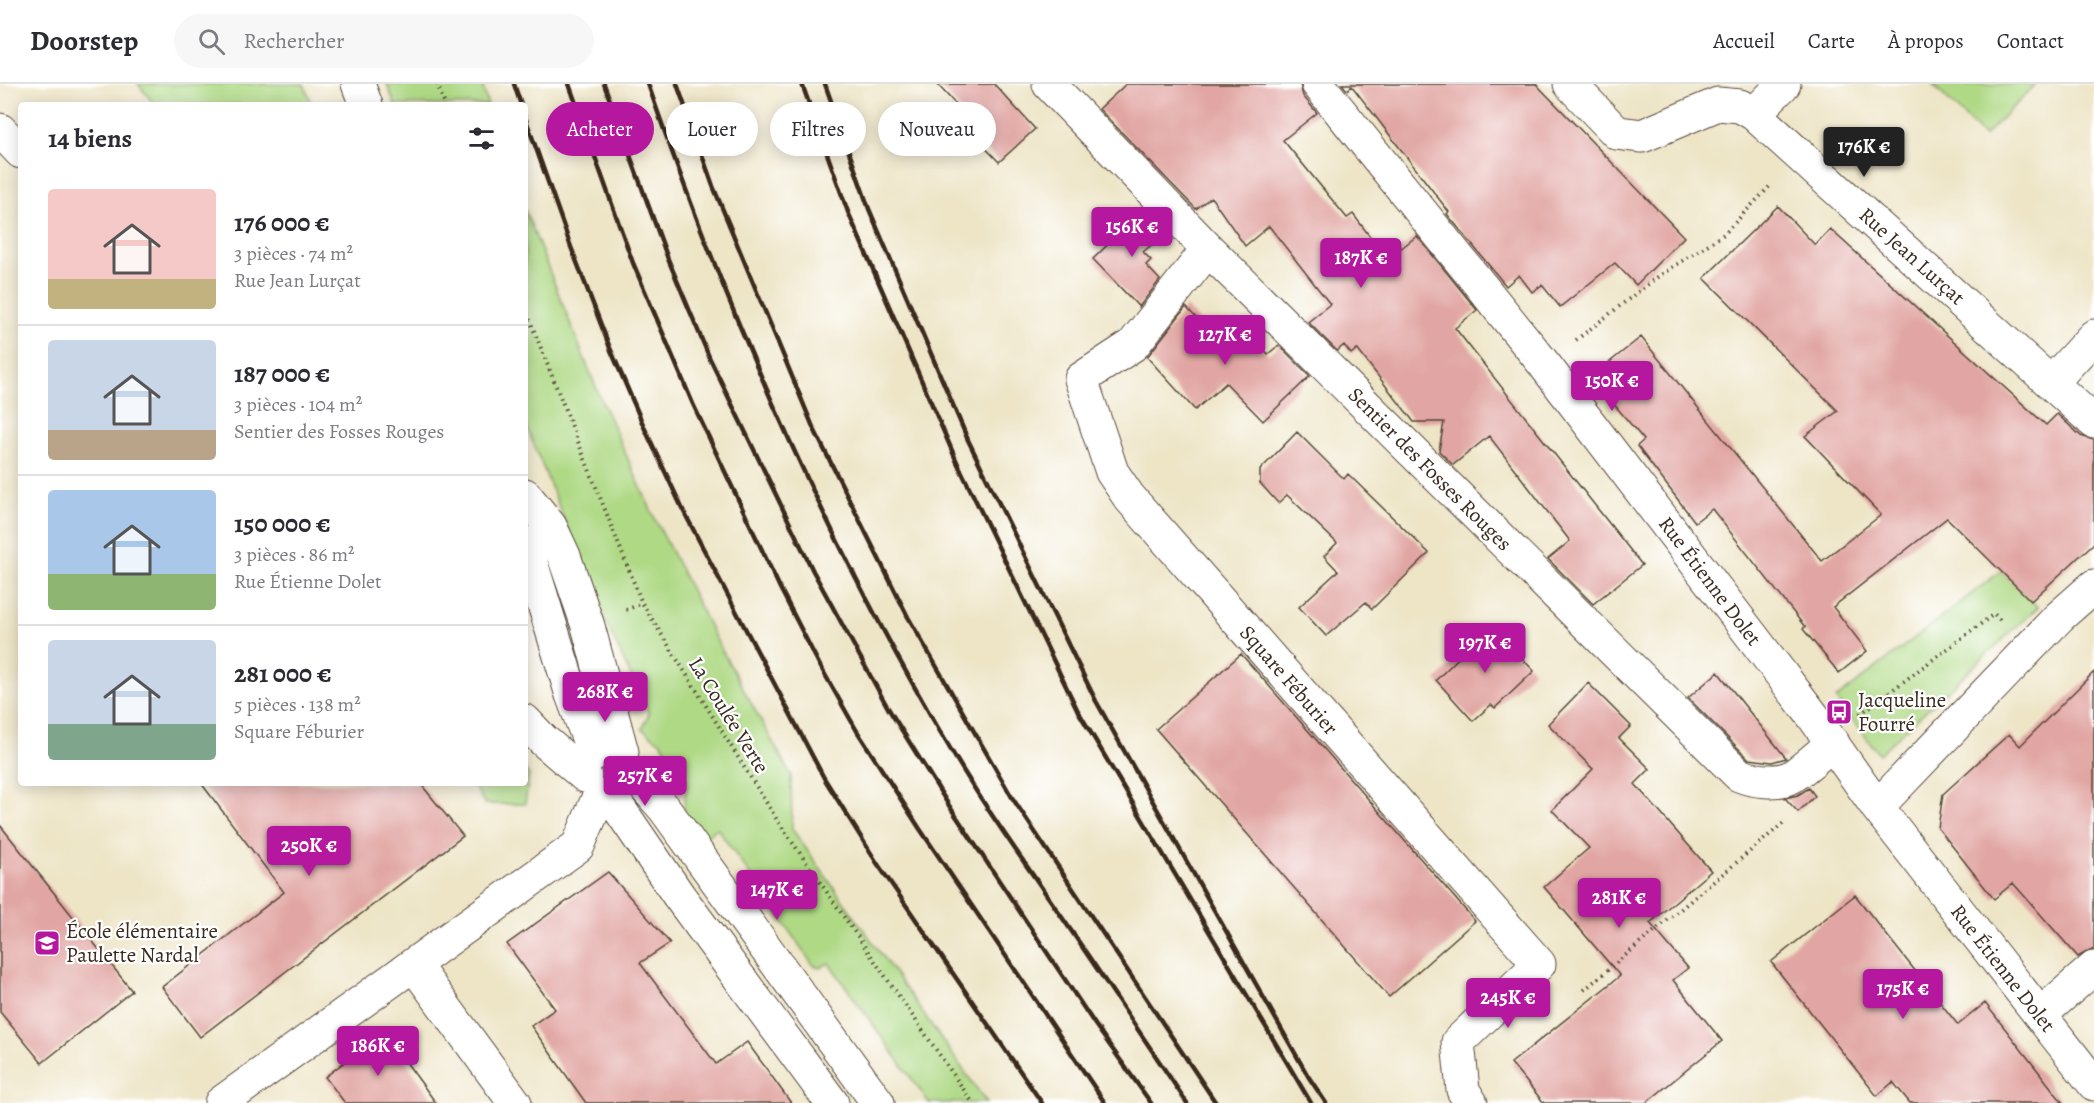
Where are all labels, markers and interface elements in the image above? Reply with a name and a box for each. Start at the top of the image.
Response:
search box [174,14,594,68]
text: Doorstep [30,22,138,60]
icon: search [195,25,228,58]
text: Rechercher [243,26,345,56]
text: Accueil [1713,27,1775,55]
text: Carte [1808,27,1855,55]
text: À propos [1888,27,1964,55]
text: Contact [1997,27,2064,55]
chip: Acheter [546,102,654,156]
chip: Louer [666,102,758,156]
chip: Filtres [770,102,866,156]
chip: Nouveau [878,102,996,156]
text: 14 biens [48,121,132,156]
icon: filters [465,122,498,155]
pin: 176K € [1815,127,1913,178]
text: 176K € [1837,133,1891,160]
street label: Rue Jean Lurçat [1853,201,1971,311]
text: 176 000 € [234,205,330,240]
pin: 156K € [1083,207,1181,258]
icon: home [96,213,168,285]
text: 156K € [1105,213,1159,240]
pin: 187K € [1312,238,1410,289]
text: 3 pièces · 74 m² [234,240,353,267]
text: 187K € [1334,244,1388,271]
text: Rue Jean Lurçat [234,267,361,294]
pin: 127K € [1176,315,1274,366]
text: 127K € [1198,321,1252,348]
text: 187 000 € [234,356,330,391]
pin: 150K € [1563,361,1661,412]
icon: home [96,364,168,436]
text: 150K € [1585,367,1639,394]
street label: Sentier des Fosses Rouges [1342,381,1518,557]
text: 3 pièces · 104 m² [234,391,362,418]
text: Sentier des Fosses Rouges [234,418,444,445]
text: 150 000 € [234,506,331,541]
street label: Rue Étienne Dolet [1652,511,1768,651]
icon: home [96,514,168,586]
text: 3 pièces · 86 m² [234,541,355,568]
text: Rue Étienne Dolet [234,568,382,595]
street label: Square Féburier [1234,619,1344,741]
pin: 197K € [1436,623,1534,674]
text: 197K € [1458,629,1512,656]
street label: La Coulée Verte [682,651,776,779]
text: 281 000 € [234,656,332,691]
icon: home [96,664,168,736]
pin: 268K € [556,672,654,723]
text: 268K € [577,678,633,705]
place label: Jacqueline Fourré [1858,686,1946,738]
text: 5 pièces · 138 m² [234,691,361,718]
bus stop icon: Jacqueline Fourré [1824,697,1854,727]
text: Square Féburier [234,718,364,745]
pin: 257K € [596,756,694,807]
text: 257K € [618,762,672,789]
pin: 250K € [260,826,358,877]
text: 250K € [281,832,337,859]
pin: 147K € [728,870,826,921]
text: 147K € [750,876,804,903]
pin: 281K € [1570,878,1668,929]
text: 281K € [1592,884,1646,911]
street label: Rue Étienne Dolet [1944,898,2062,1038]
place label: École élémentaire Paulette Nardal [66,917,218,969]
school or university icon: École élémentaire Paulette Nardal [32,928,62,958]
pin: 175K € [1854,969,1952,1020]
text: 175K € [1877,975,1929,1002]
pin: 245K € [1459,978,1557,1029]
text: 245K € [1480,984,1536,1011]
pin: 186K € [329,1026,427,1077]
text: 186K € [351,1032,405,1059]

